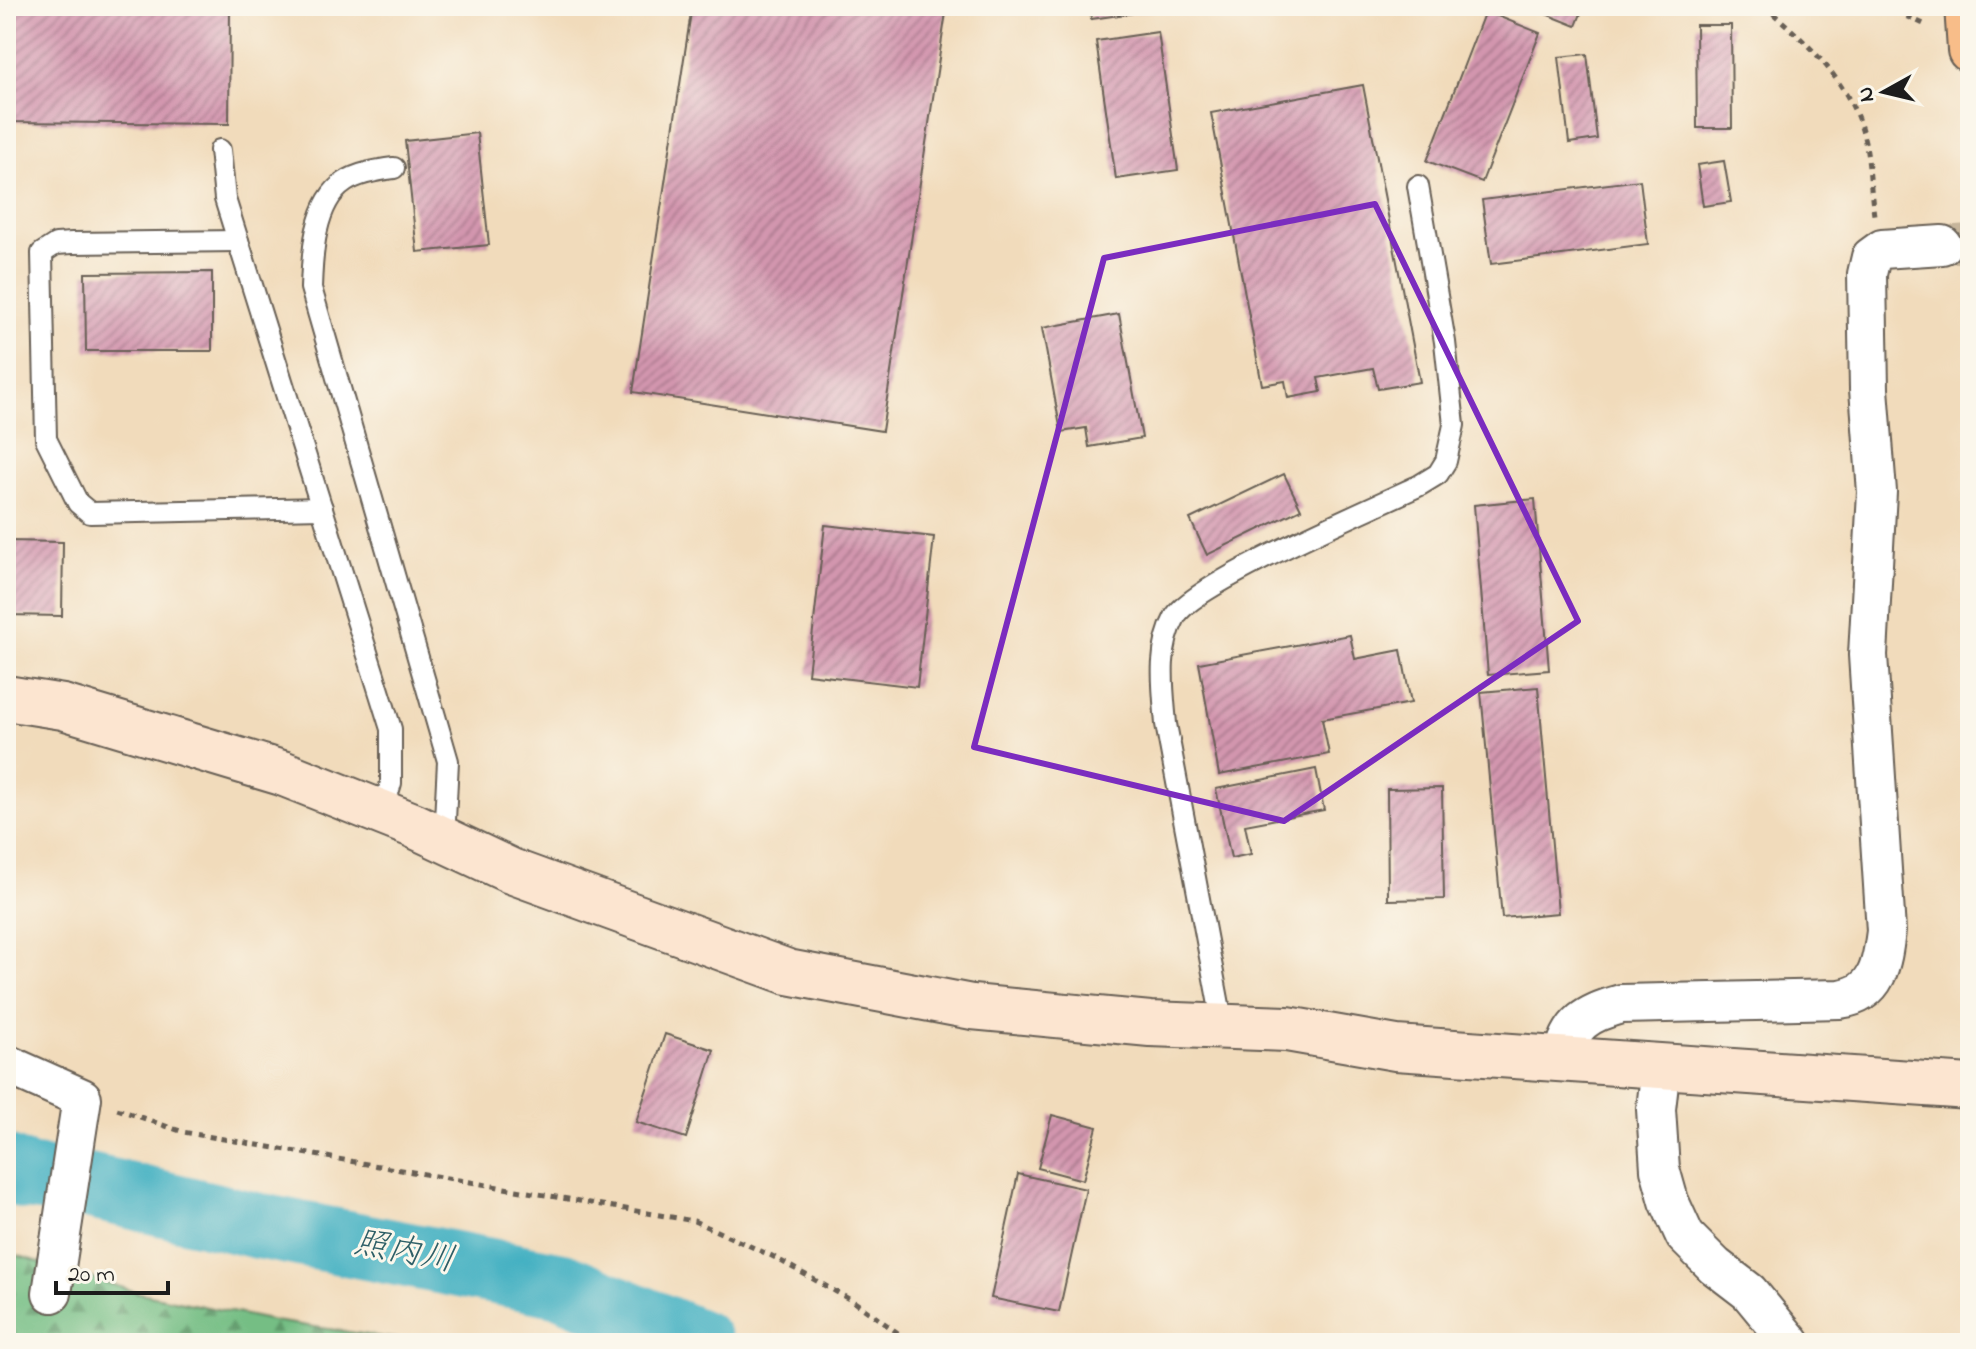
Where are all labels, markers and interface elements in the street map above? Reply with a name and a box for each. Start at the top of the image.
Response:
north arrow [1844,52,1924,132]
text: N [1850,85,1884,104]
water label: 照内川 [349,1219,459,1287]
scale bar [56,1245,168,1295]
text: 20 m [68,1258,115,1293]

